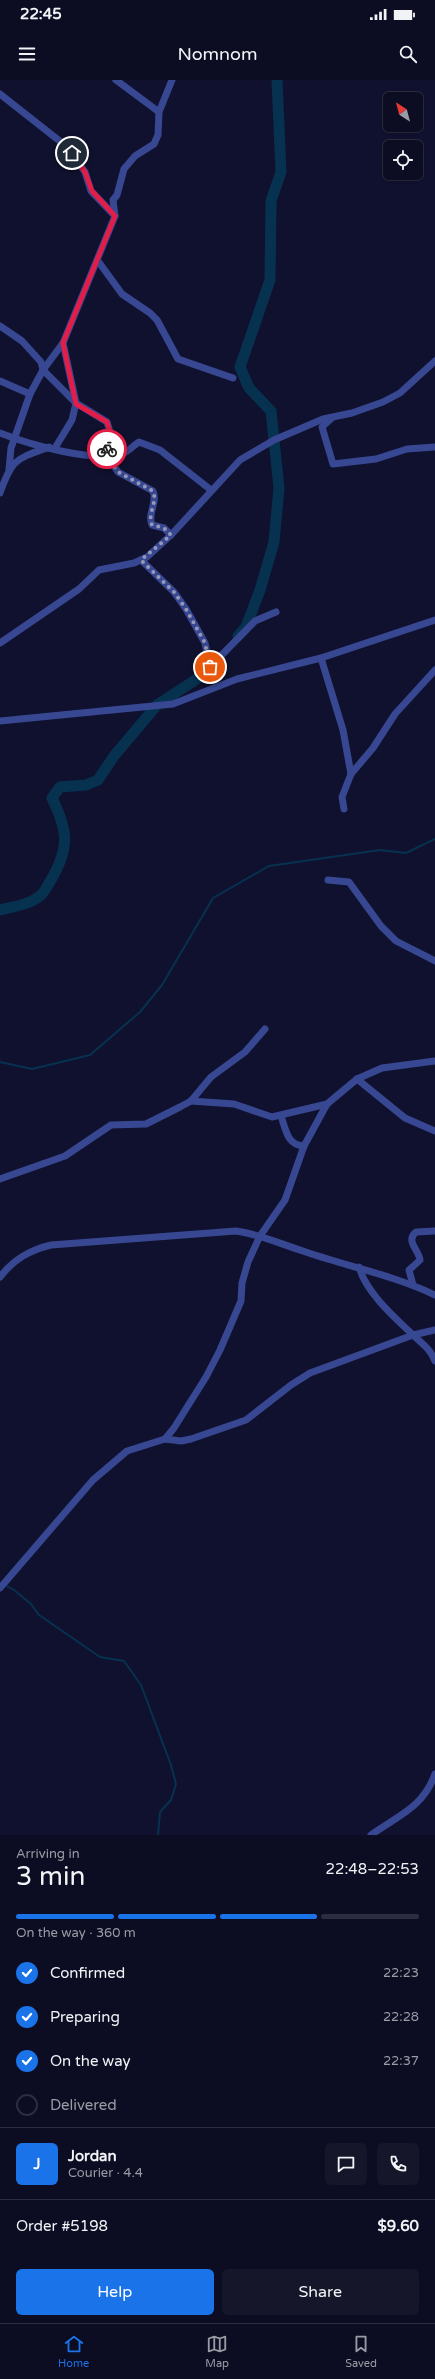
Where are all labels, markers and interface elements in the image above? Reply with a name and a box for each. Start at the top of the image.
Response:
text: 22:45 [20,5,62,23]
icon: menu [16,43,38,65]
text: Nomnom [177,43,258,65]
icon: search [397,43,419,65]
north arrow [383,92,423,132]
map controls [383,92,423,180]
pin [55,136,89,170]
button: locate [383,140,423,180]
icon: home [61,142,83,164]
courier [87,429,127,469]
icon: bike [96,438,118,460]
pin [193,650,227,684]
icon: bag [199,656,221,678]
text: Arriving in [16,1846,80,1862]
text: 22:48–22:53 [326,1860,419,1878]
text: 3 min [16,1861,85,1892]
text: On the way · 360 m [16,1925,136,1941]
icon: check [16,1962,38,1984]
text: Confirmed [50,1964,125,1982]
text: 22:23 [383,1965,419,1981]
icon: check [16,2006,38,2028]
text: Preparing [50,2008,120,2026]
text: 22:28 [383,2009,419,2025]
icon: check [16,2050,38,2072]
text: On the way [50,2052,130,2070]
text: 22:37 [383,2053,419,2069]
text: Delivered [50,2096,117,2114]
button: chat [325,2143,367,2185]
button: phone [377,2143,419,2185]
text: Jordan [68,2147,117,2165]
text: J [34,2155,41,2173]
text: Courier · 4.4 [68,2165,143,2181]
text: Order #5198 [16,2217,108,2235]
text: $9.60 [378,2217,419,2235]
button: Help [16,2269,214,2315]
button: Share [222,2269,419,2315]
tab: Home [58,2333,89,2370]
tab: Map [205,2333,229,2370]
tab: Saved [345,2333,377,2370]

